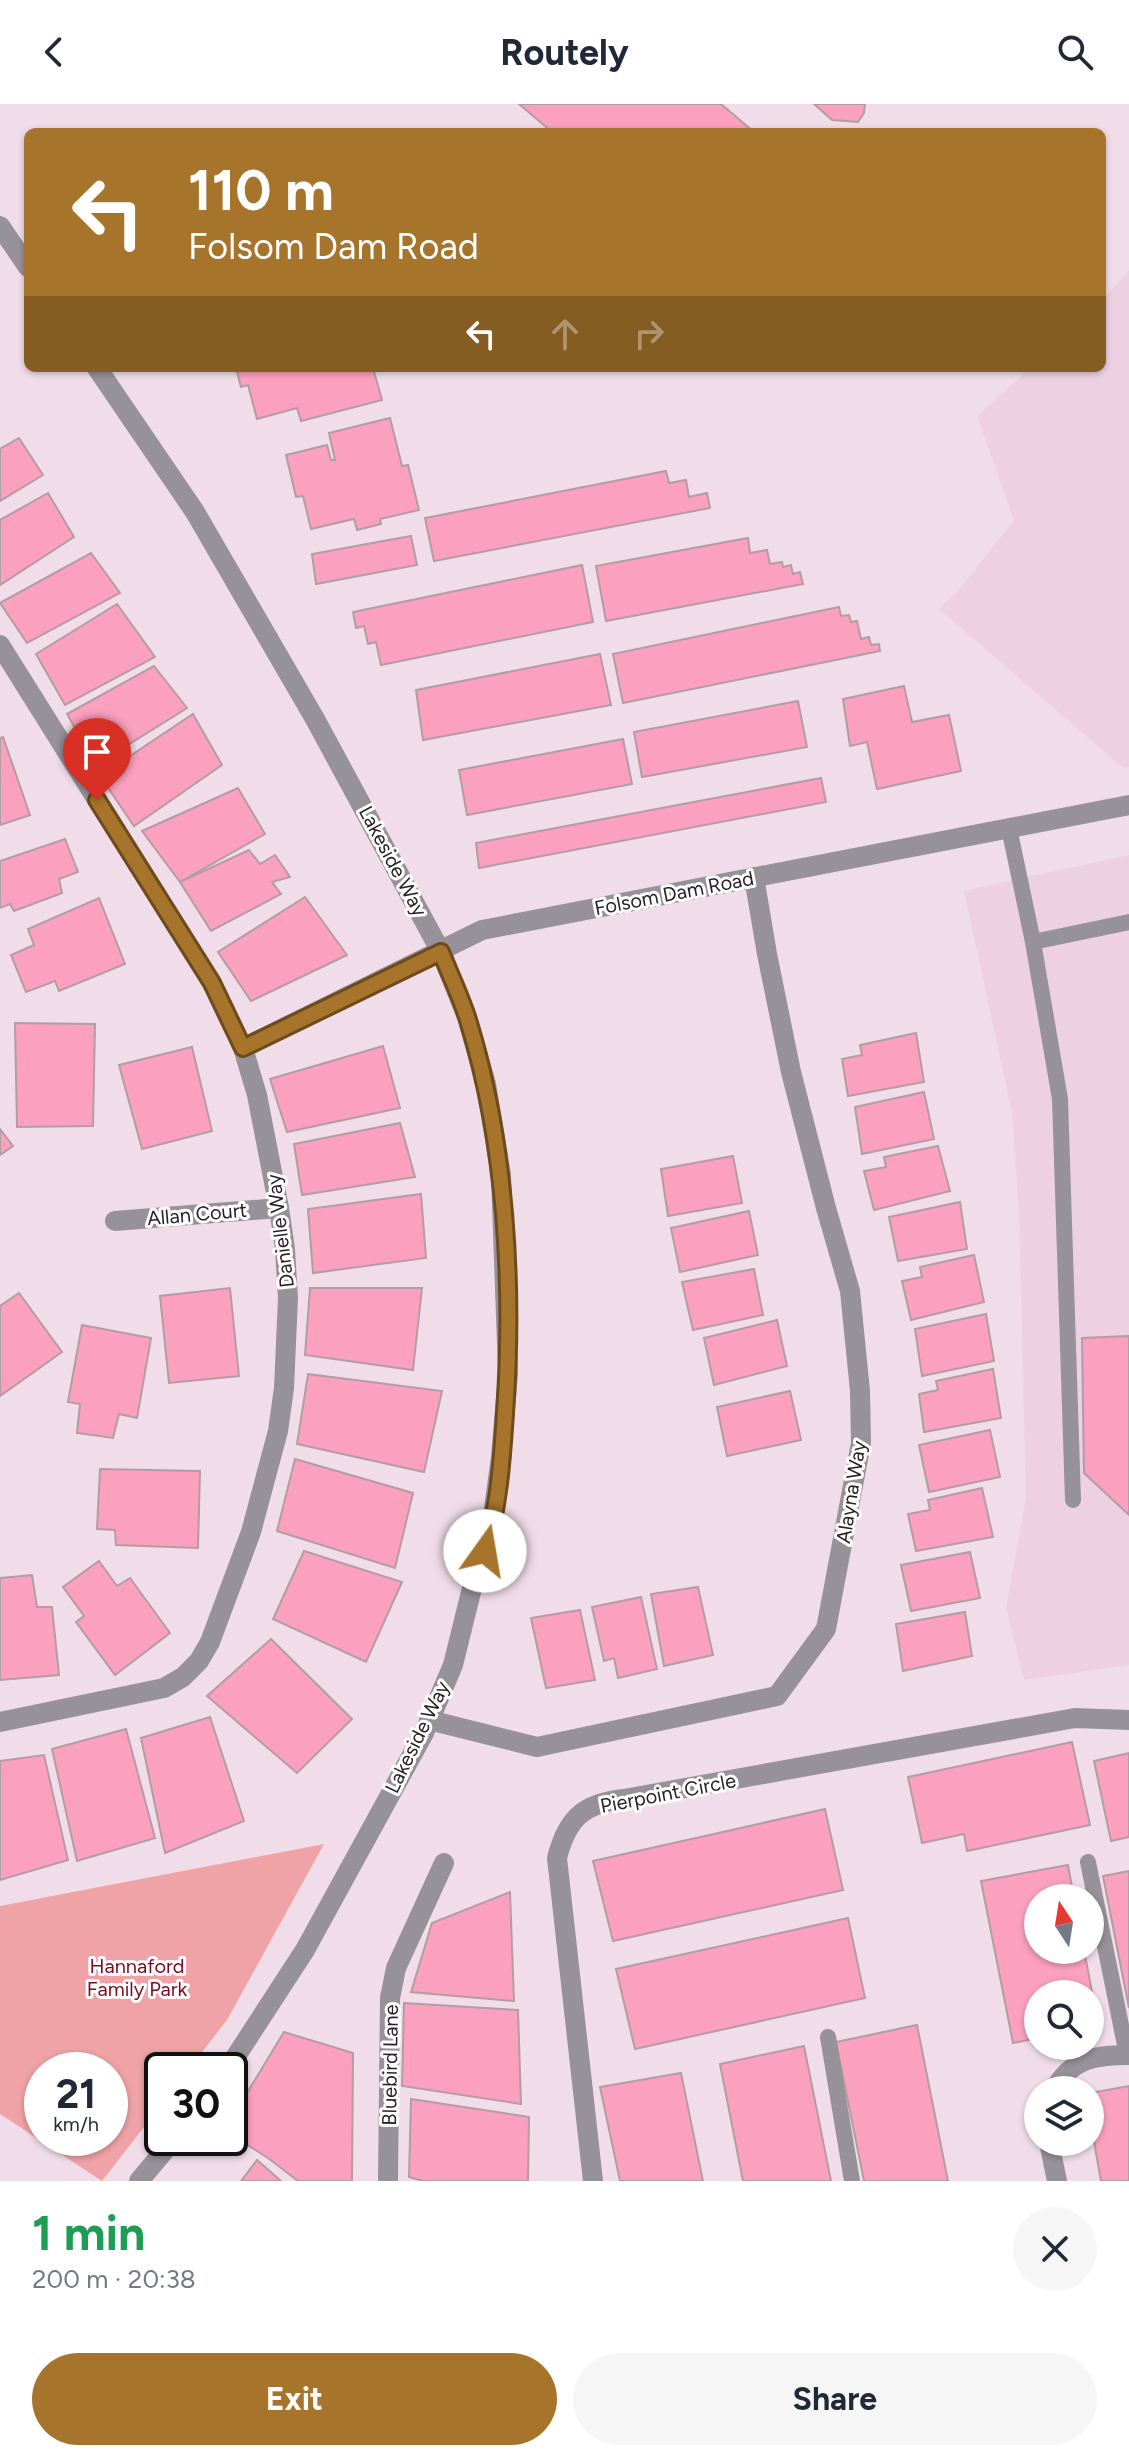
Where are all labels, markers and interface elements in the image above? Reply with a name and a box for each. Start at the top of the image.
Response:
icon: back [32,30,76,74]
icon: search [1053,30,1097,74]
text: Routely [500,31,629,74]
text: 110 m [188,157,334,224]
icon: left [56,160,160,264]
text: Folsom Dam Road [188,225,479,268]
icon: left [459,312,503,356]
icon: ahead [543,312,587,356]
icon: right [627,312,671,356]
pin [63,718,131,800]
icon: arrive [75,730,119,774]
street label: Lakeside Way [354,802,432,921]
street label: Folsom Dam Road [592,866,756,920]
street label: Danielle Way [261,1172,299,1289]
street label: Allan Court [146,1198,248,1230]
street label: Alayna Way [831,1438,871,1545]
position arrow [443,1509,527,1593]
street label: Lakeside Way [380,1677,455,1797]
street label: Pierpoint Circle [598,1768,738,1818]
north arrow [1024,1884,1104,1964]
map controls [1024,1884,1104,2156]
park label: Hannaford Family Park [87,1954,188,2001]
button: search [1024,1980,1104,2060]
street label: Bluebird Lane [377,2004,403,2126]
speed limit sign: 30 [144,2052,248,2156]
text: 21 [56,2070,96,2118]
button: layers [1024,2076,1104,2156]
text: km/h [53,2112,99,2136]
text: 1 min [32,2204,145,2262]
button: close [1013,2207,1097,2291]
text: 200 m · 20:38 [32,2263,196,2295]
button: Exit [32,2353,557,2445]
button: Share [573,2353,1097,2445]

